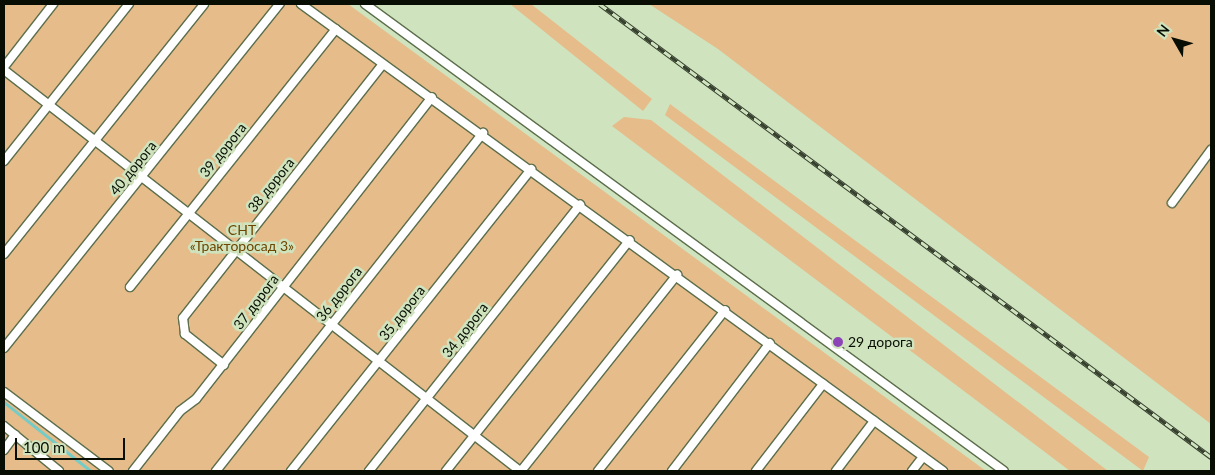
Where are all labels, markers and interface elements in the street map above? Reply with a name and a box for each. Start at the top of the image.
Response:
north arrow [1150,15,1200,65]
text: N [1153,21,1173,40]
street label: 39 дорога [196,120,250,180]
street label: 40 дорога [106,138,160,198]
street label: 38 дорога [244,155,298,215]
park label: СНТ «Тракторосад 3» [190,222,294,254]
street label: 36 дорога [312,263,366,325]
street label: 37 дорога [230,271,282,333]
street label: 35 дорога [375,282,429,344]
street label: 34 дорога [438,299,492,361]
place label: 29 дорога [848,334,913,350]
marker: 29 дорога [832,336,844,348]
scale bar [18,428,128,460]
text: 100 m [23,438,65,456]

